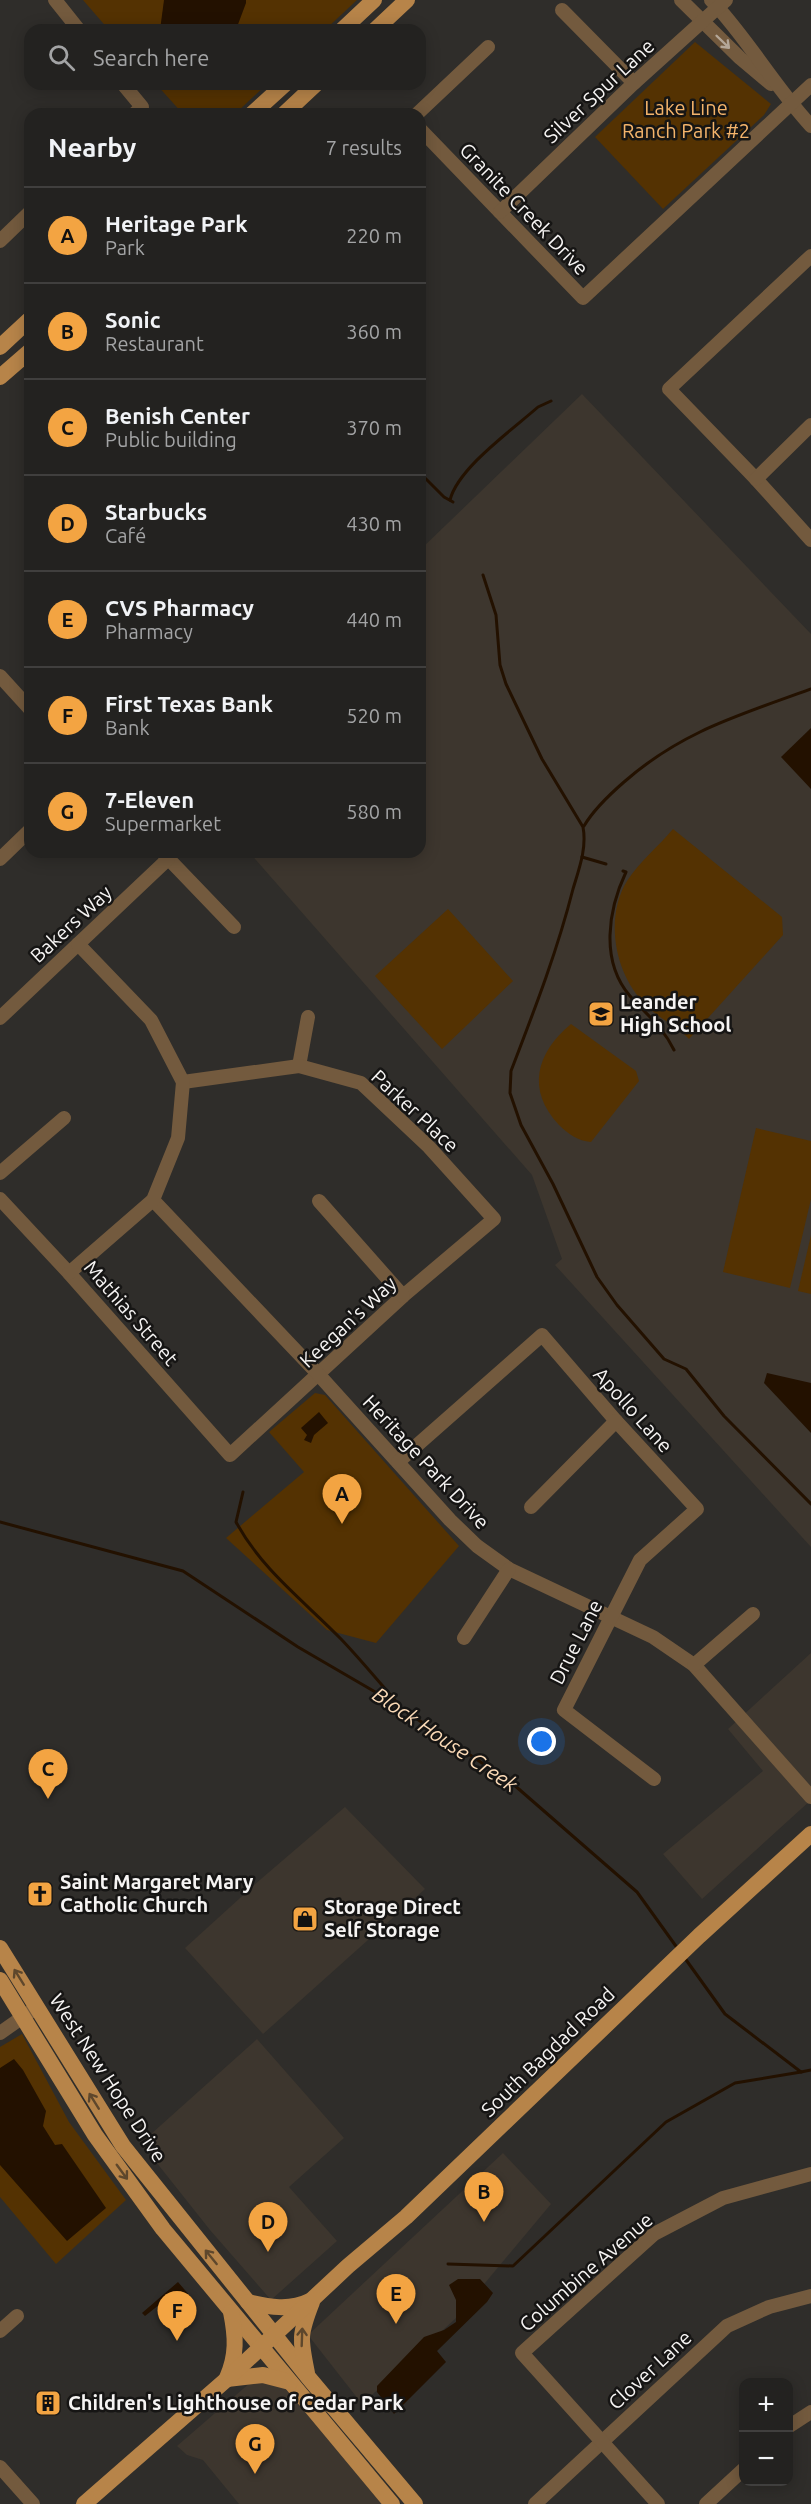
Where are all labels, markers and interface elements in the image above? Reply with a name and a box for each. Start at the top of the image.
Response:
search box [24,24,426,90]
street label: Silver Spur Lane [539,34,658,148]
one-way arrow [715,34,730,49]
icon: search [45,41,78,74]
text: Search here [93,45,209,70]
park label: Lake Line Ranch Park #2 [622,96,750,142]
text: Nearby [48,133,136,162]
text: 7 results [326,136,402,159]
street label: Granite Creek Drive [455,138,593,279]
text: Heritage Park [105,211,248,236]
text: A [60,224,75,247]
text: 220 m [346,224,402,247]
text: Park [105,236,145,259]
text: Sonic [105,307,161,332]
text: B [61,320,74,343]
text: 360 m [346,320,402,343]
text: Restaurant [105,332,204,355]
text: Benish Center [105,403,250,428]
text: C [61,416,74,439]
text: 370 m [346,416,402,439]
text: Public building [105,428,237,451]
text: Starbucks [105,499,207,524]
text: D [60,512,75,535]
text: 430 m [346,512,402,535]
text: Café [105,524,146,547]
text: CVS Pharmacy [105,595,254,620]
text: E [62,608,73,631]
text: 440 m [346,608,402,631]
text: Pharmacy [105,620,193,643]
text: First Texas Bank [105,691,273,716]
text: F [62,704,73,727]
text: 520 m [346,704,402,727]
text: Bank [105,716,150,739]
text: 7-Eleven [105,787,194,812]
text: G [61,800,74,823]
text: 580 m [346,800,402,823]
text: Supermarket [105,812,221,835]
street label: Bakers Way [25,880,116,967]
place label: Leander High School [620,990,731,1036]
school or university icon: Leander High School [586,999,616,1029]
street label: Parker Place [367,1065,464,1157]
street label: Mathias Street [80,1256,183,1370]
street label: Keegan's Way [295,1271,401,1372]
street label: Apollo Lane [589,1363,677,1457]
street label: Heritage Park Drive [359,1390,494,1533]
pin: A [322,1474,362,1524]
street label: Drue Lane [544,1596,607,1688]
water label: Block House Creek [368,1682,523,1797]
your location [527,1727,556,1756]
pin: C [28,1750,68,1799]
place label: Saint Margaret Mary Catholic Church [60,1870,254,1916]
church icon: Saint Margaret Mary Catholic Church [25,1879,55,1909]
place label: Storage Direct Self Storage [324,1895,461,1941]
shop icon: Storage Direct Self Storage [290,1904,320,1934]
one-way arrow [12,1969,25,1986]
street label: South Bagdad Road [476,1982,619,2121]
street label: West New Hope Drive [45,1989,171,2166]
one-way arrow [88,2092,101,2109]
one-way arrow [115,2163,128,2179]
pin: B [464,2172,504,2222]
pin: D [248,2202,288,2252]
street label: Columbine Avenue [514,2208,657,2336]
one-way arrow [204,2249,217,2265]
pin: E [376,2274,416,2324]
pin: F [158,2292,196,2341]
street label: Clover Lane [603,2325,696,2414]
one-way arrow [296,2328,308,2348]
map controls [739,2378,793,2486]
button: + [739,2378,793,2432]
building icon: Children's Lighthouse of Cedar Park [33,2388,63,2418]
place label: Children's Lighthouse of Cedar Park [68,2391,403,2414]
pin: G [236,2424,274,2474]
button: − [739,2432,793,2486]

